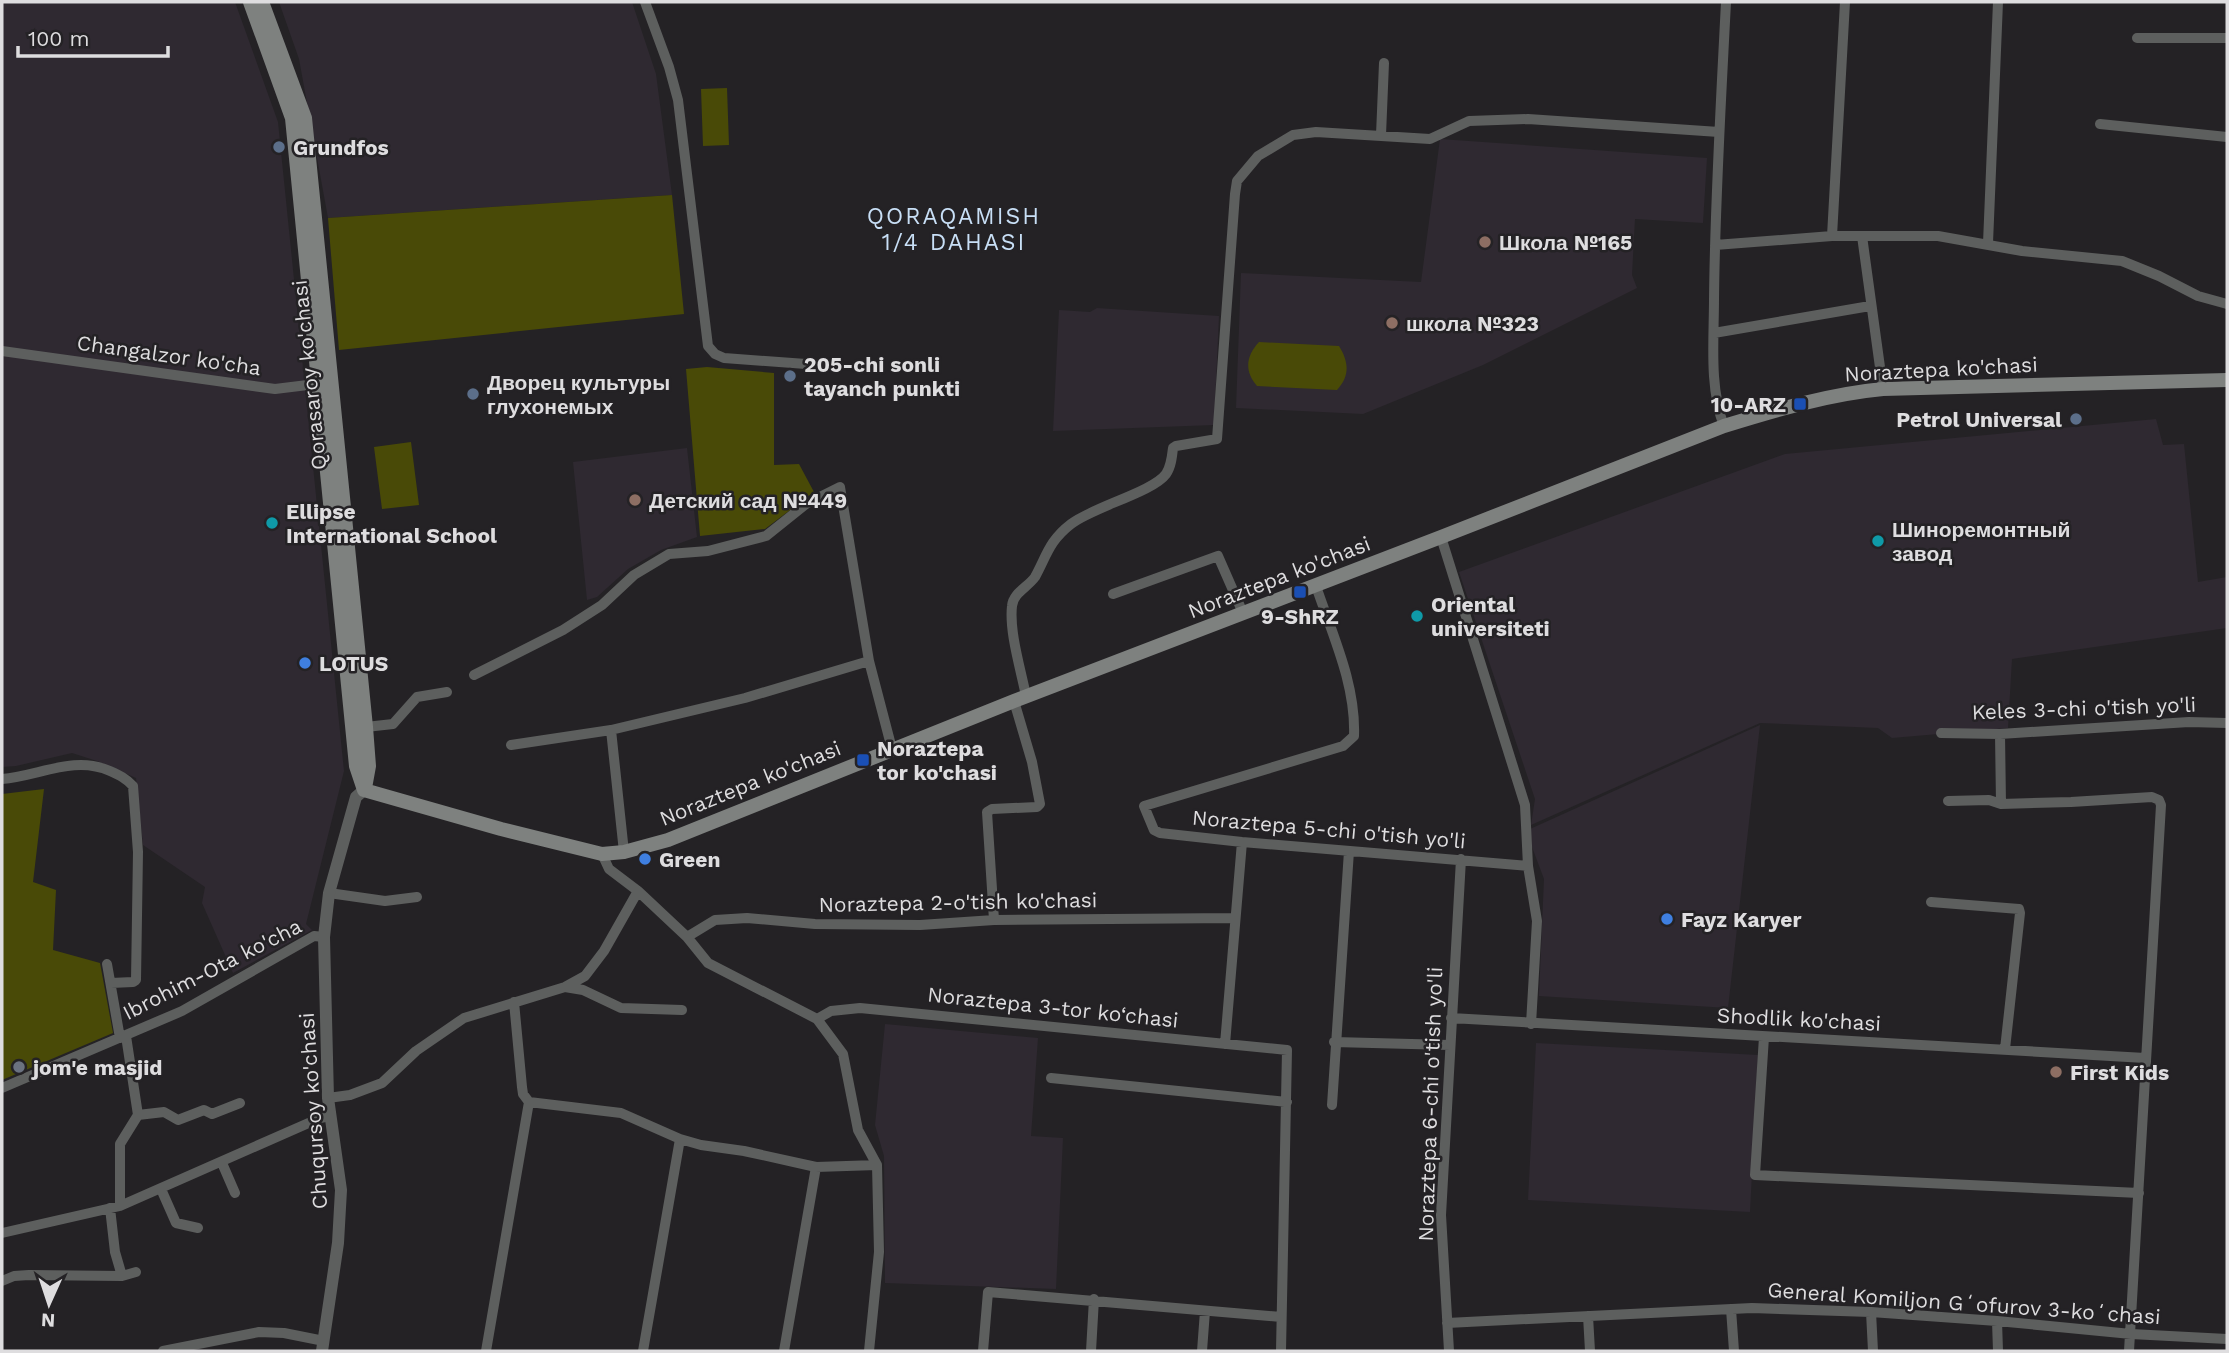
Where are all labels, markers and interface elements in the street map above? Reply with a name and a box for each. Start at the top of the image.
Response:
scale bar [18,14,168,58]
text: 100 m [28,26,90,51]
place label: Grundfos [293,135,389,160]
marker: Grundfos [271,139,287,155]
district label: QORAQAMISH 1/4 DAHASI [867,203,1041,256]
place label: Школа №165 [1499,230,1632,255]
marker: Школа №165 [1477,234,1493,250]
street label: Qorasaroy ko'chasi [287,279,331,471]
place label: школа №323 [1406,311,1539,336]
marker: школа №323 [1384,315,1400,331]
street label: Changalzor ko'cha [75,330,263,380]
street label: Noraztepa ko'chasi [1844,351,2038,387]
place label: 205-chi sonli tayanch punkti [804,352,960,401]
marker: 205-chi sonli tayanch punkti [782,368,798,384]
place label: Дворец культуры глухонемых [487,370,670,419]
marker: Дворец культуры глухонемых [465,386,481,402]
place label: 10-ARZ [1711,392,1786,417]
marker: 10-ARZ [1792,396,1808,412]
place label: Petrol Universal [1896,407,2062,432]
marker: Petrol Universal [2068,411,2084,427]
place label: Детский сад №449 [649,488,847,513]
marker: Детский сад №449 [627,492,643,508]
place label: Ellipse International School [286,499,497,548]
marker: Ellipse International School [264,515,280,531]
place label: Шиноремонтный завод [1892,517,2070,566]
street label: Noraztepa ko'chasi [1184,531,1374,623]
marker: Шиноремонтный завод [1870,533,1886,549]
marker: 9-ShRZ [1292,584,1308,600]
place label: Oriental universiteti [1431,592,1550,641]
place label: 9-ShRZ [1261,604,1339,629]
marker: Oriental universiteti [1409,608,1425,624]
place label: LOTUS [319,651,388,676]
marker: LOTUS [297,655,313,671]
street label: Keles 3-chi o'tish yo'li [1971,692,2197,724]
street label: Noraztepa ko'chasi [656,735,844,831]
place label: Noraztepa tor ko'chasi [877,736,997,785]
marker: Noraztepa tor ko'chasi [855,752,871,768]
street label: Noraztepa 5-chi o'tish yo'li [1191,805,1467,853]
place label: Green [659,847,720,872]
marker: Green [637,851,653,867]
street label: Noraztepa 2-o'tish ko'chasi [818,887,1098,917]
place label: Fayz Karyer [1681,907,1802,932]
marker: Fayz Karyer [1659,911,1675,927]
street label: Ibrohim-Ota ko'cha [118,913,306,1025]
street label: Noraztepa 6-chi o'tish yo'li [1413,966,1447,1242]
street label: Noraztepa 3-tor ko‘chasi [926,981,1180,1033]
street label: Shodlik ko'chasi [1716,1002,1882,1036]
street label: Chuqursoy ko'chasi [294,1012,332,1210]
place label: jom'e masjid [31,1055,163,1080]
marker: jom'e masjid [11,1059,27,1075]
place label: First Kids [2070,1060,2169,1085]
marker: First Kids [2048,1064,2064,1080]
north arrow [14,1269,84,1339]
street label: General Komiljon Gʻofurov 3-koʻchasi [1767,1277,2161,1329]
text: N [40,1309,56,1332]

